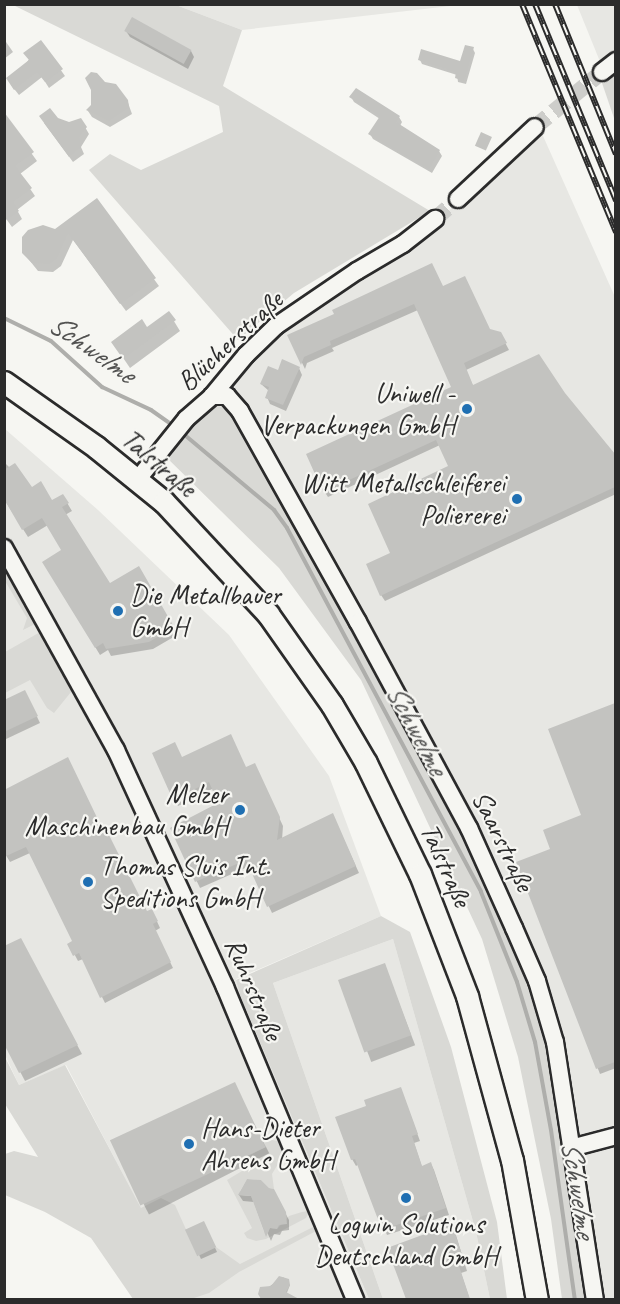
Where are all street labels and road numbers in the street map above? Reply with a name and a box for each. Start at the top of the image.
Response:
street label: Blücherstraße [170,284,290,398]
street label: Talstraße [115,422,203,504]
street label: Saarstraße [464,785,542,897]
street label: Talstraße [413,818,479,912]
street label: Ruhrstraße [217,933,291,1045]

